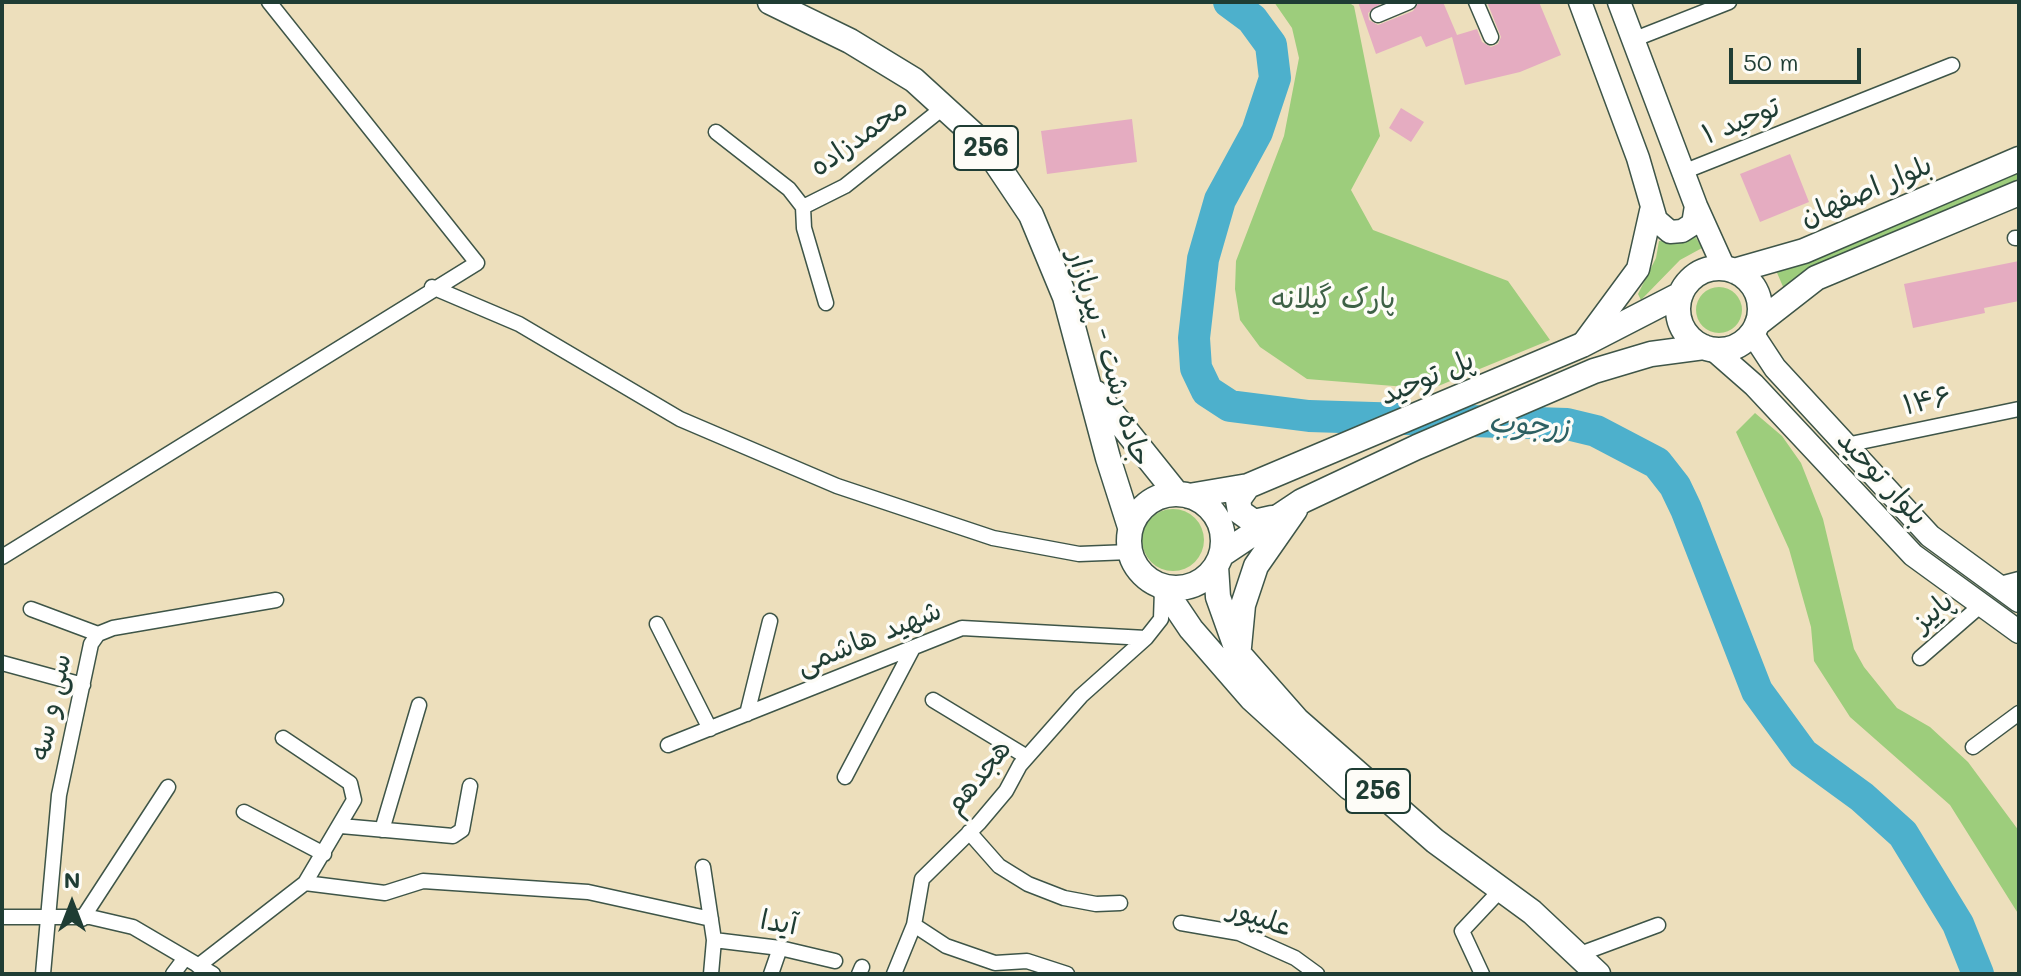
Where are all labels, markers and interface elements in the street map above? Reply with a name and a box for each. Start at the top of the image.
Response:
scale bar [1733,32,1865,82]
text: 50 m [1743,46,1799,77]
street label: محمدزاده [803,90,915,184]
street label: توحید ۱ [1697,90,1785,152]
road number: 256 [954,126,1018,170]
street label: بلوار اصفهان [1795,148,1937,234]
street label: جاده رشت - پیربازار [1060,246,1158,470]
park label: پارک گیلانه [1271,282,1395,316]
street label: پل توحید [1375,343,1479,413]
street label: ۱۴۶ [1900,380,1954,422]
water label: زرجوب [1487,404,1571,446]
street label: بلوار توحید [1829,423,1935,533]
street label: پاییز [1905,585,1961,639]
street label: شهید هاشمی [792,594,946,682]
street label: سی و سه [23,650,79,764]
street label: هجدهم [938,733,1018,821]
road number: 256 [1346,769,1410,813]
north arrow [32,864,112,944]
text: N [64,865,80,894]
street label: علیپور [1224,892,1296,944]
street label: آیدا [758,903,800,943]

